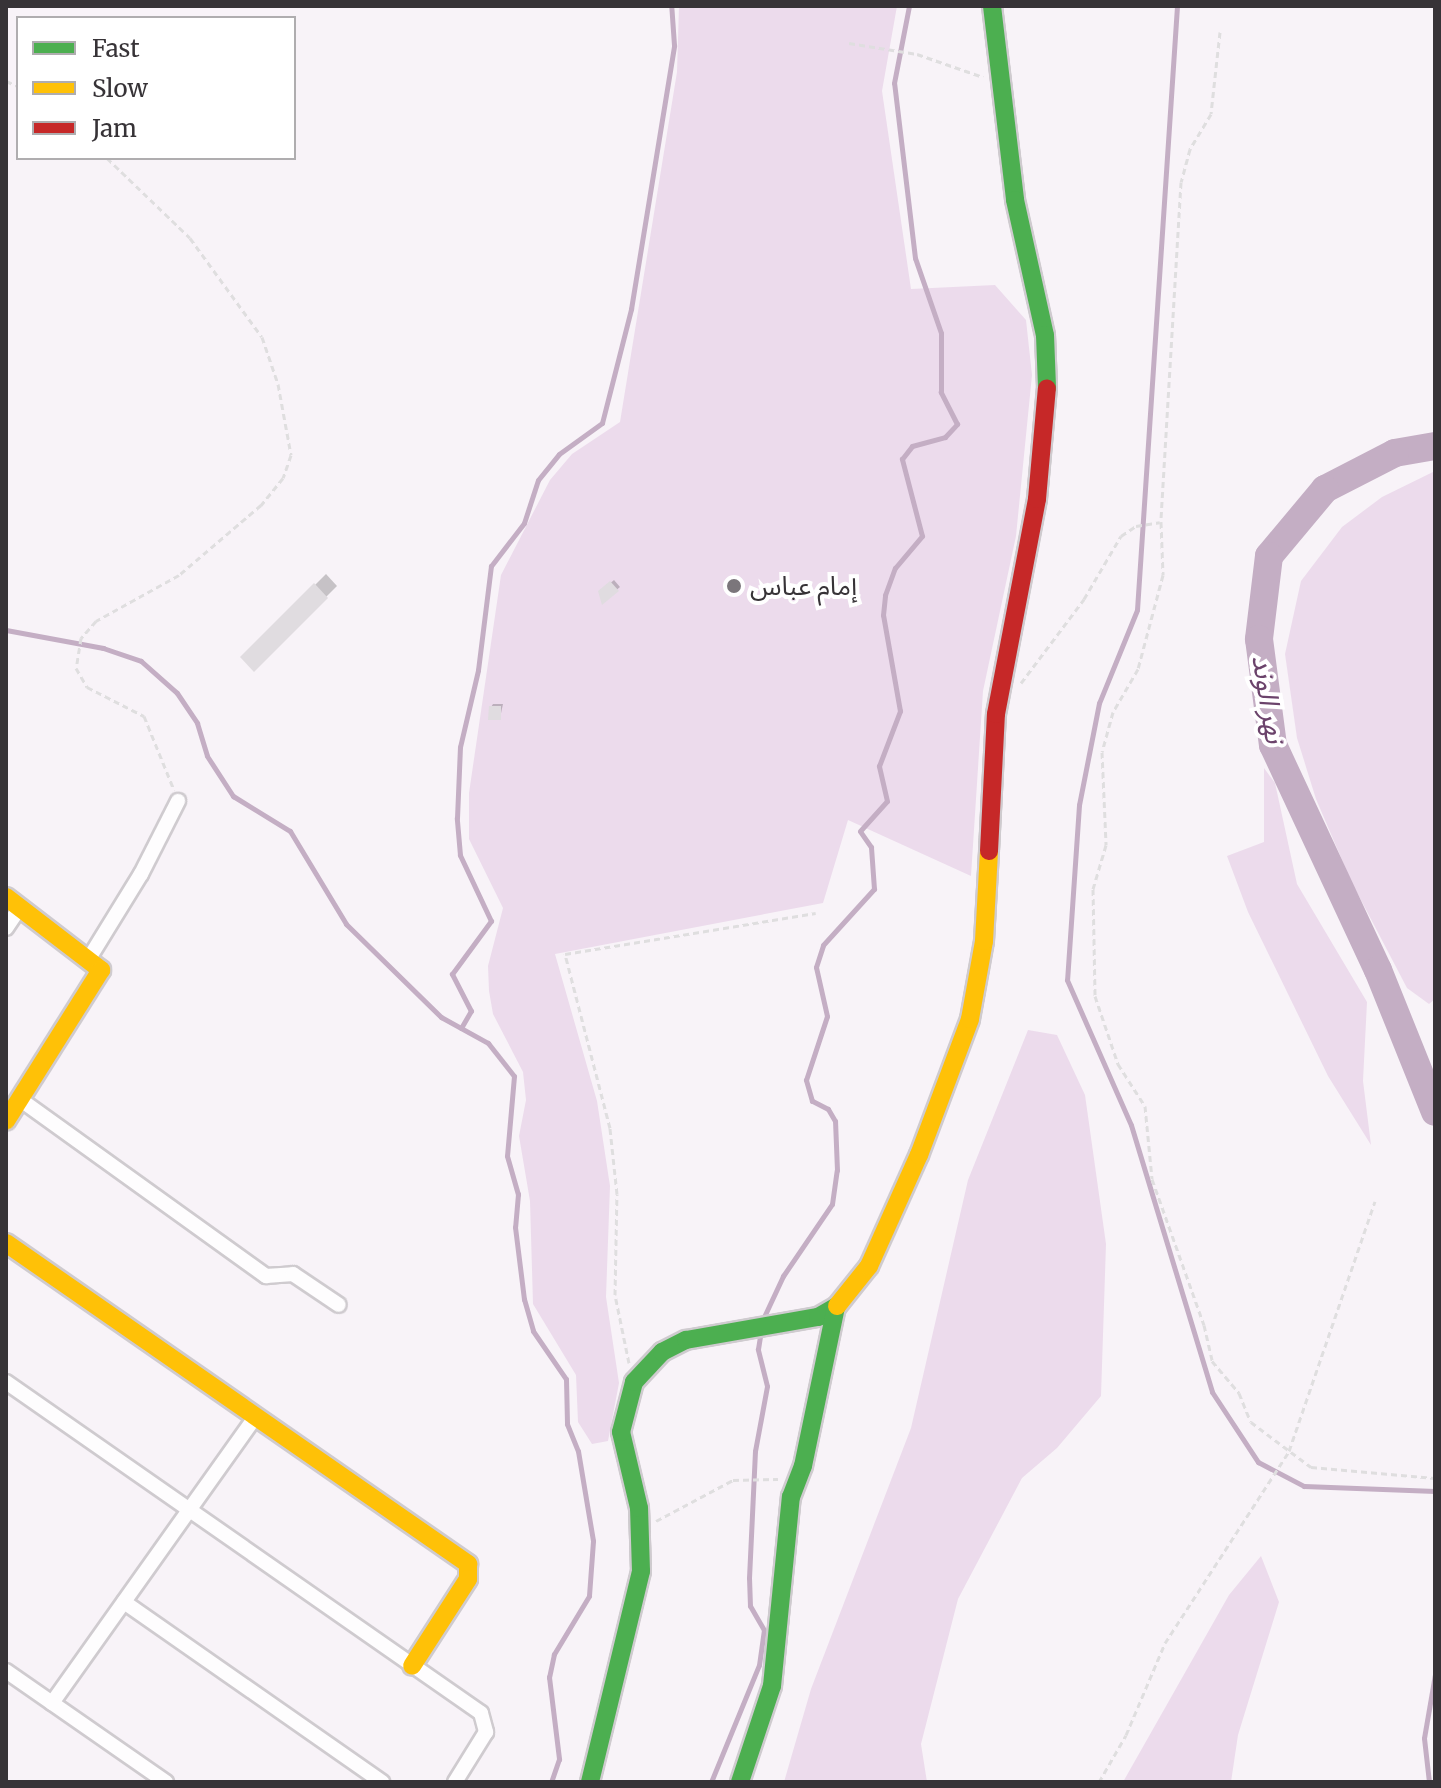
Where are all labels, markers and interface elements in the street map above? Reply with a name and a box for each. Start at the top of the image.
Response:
legend [16,16,296,160]
text: Fast [92,33,140,64]
text: Slow [92,73,148,104]
text: Jam [92,113,137,144]
place label: إمام عباس [750,570,857,602]
marker: إمام عباس [725,577,743,595]
water label: نهر الوند [1245,653,1293,745]

